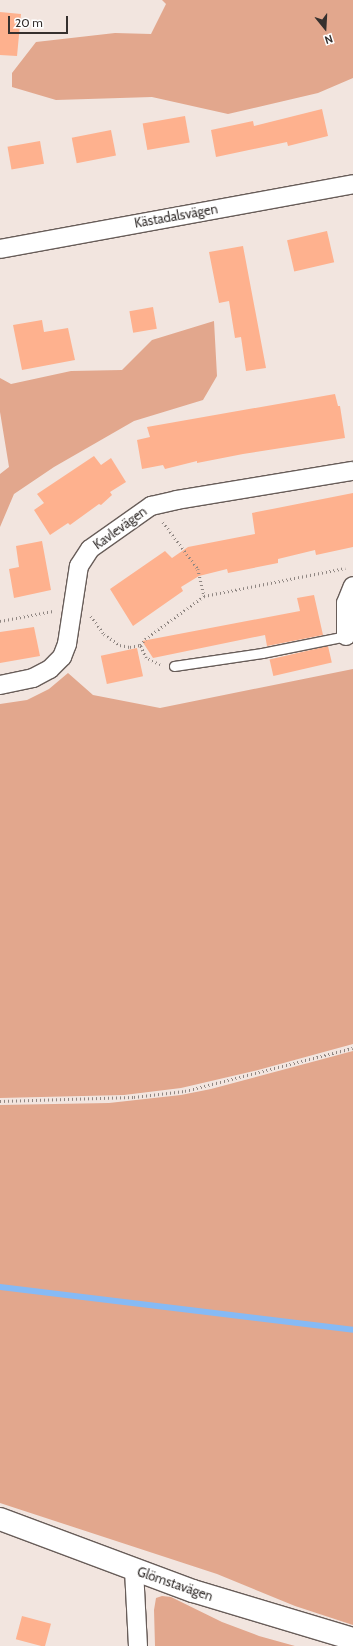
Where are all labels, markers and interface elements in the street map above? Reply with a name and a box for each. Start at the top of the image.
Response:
scale bar [10,8,70,34]
north arrow [305,8,345,48]
text: 20 m [15,15,43,30]
text: N [323,32,335,47]
street label: Kästadalsvägen [133,201,219,231]
street label: Kavlevägen [90,503,150,553]
street label: Glömstavägen [135,1564,215,1604]

